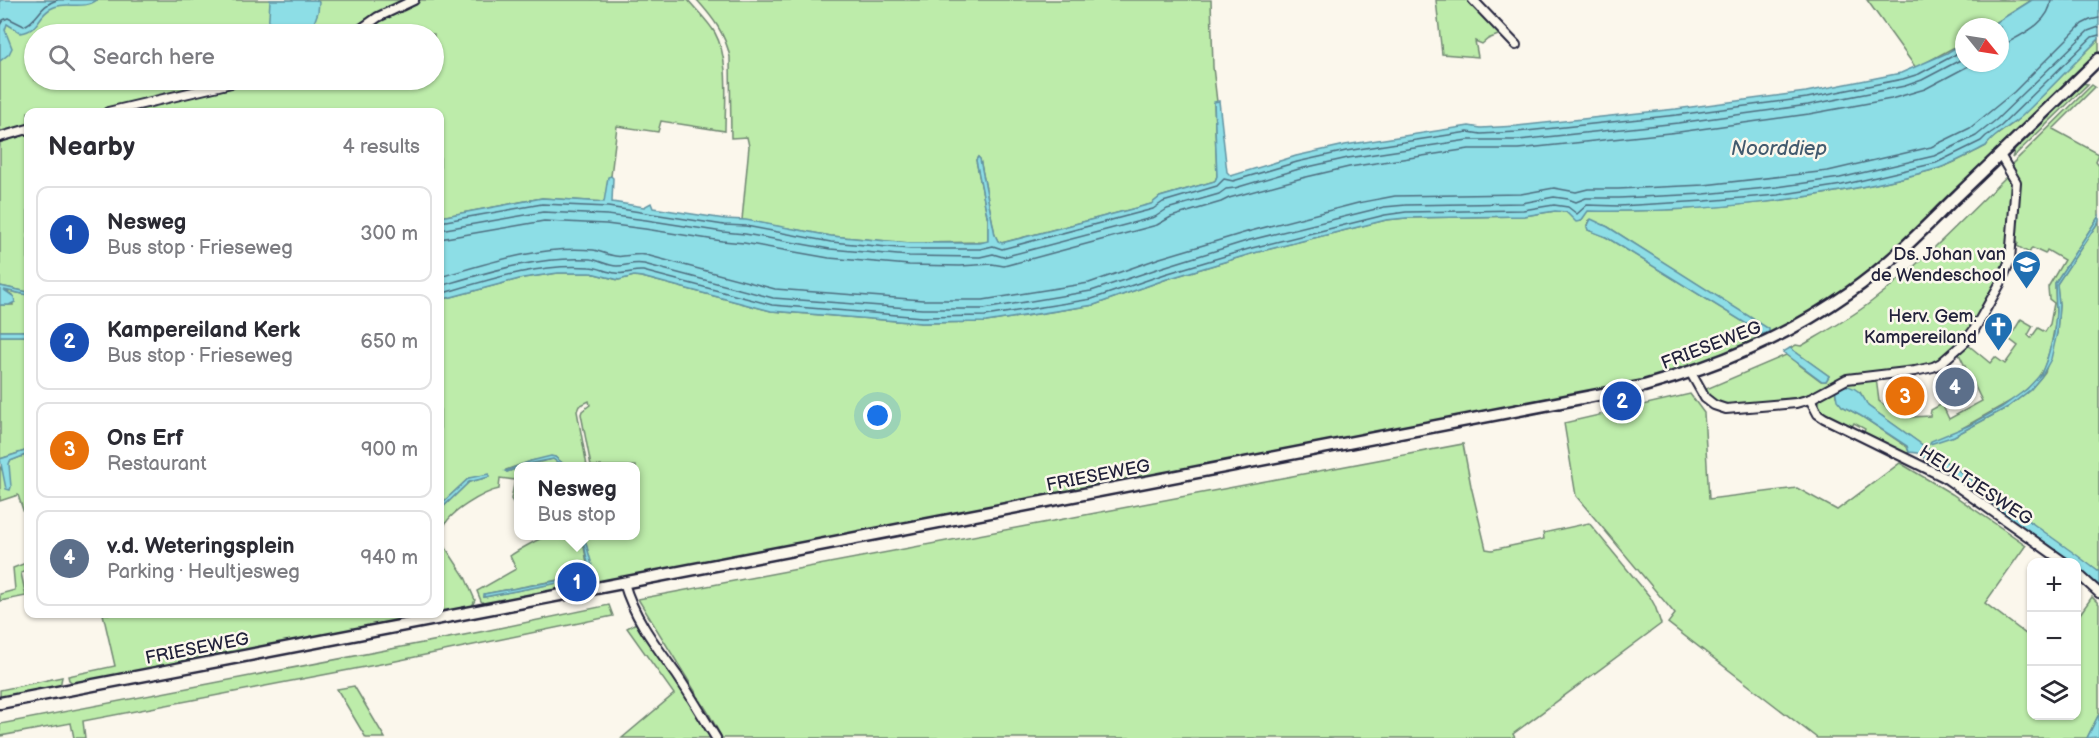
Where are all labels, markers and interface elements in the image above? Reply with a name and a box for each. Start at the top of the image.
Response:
north arrow [1955,18,2009,72]
search box [24,24,444,90]
icon: search [45,41,78,74]
text: Search here [93,44,215,71]
text: Nearby [48,132,135,163]
text: 4 results [342,135,420,159]
water label: Noorddiep [1731,137,1827,161]
text: Nesweg [107,209,186,236]
text: 1 [65,222,74,246]
text: 300 m [360,222,418,246]
text: Bus stop · Frieseweg [107,236,293,260]
place label: Ds. Johan van de Wendeschool [1871,244,2006,286]
school or university icon: Ds. Johan van de Wendeschool [2011,248,2043,290]
place label: Herv. Gem. Kampereiland [1864,306,1977,348]
church icon: Herv. Gem. Kampereiland [1982,310,2014,352]
text: Kampereiland Kerk [107,317,300,344]
street label: FRIESEWEG [1658,317,1764,374]
text: 2 [64,330,75,354]
text: 650 m [361,330,418,354]
text: Bus stop · Frieseweg [107,344,293,368]
pin: 4 [1936,364,1974,410]
pin: 3 [1886,374,1924,418]
pin: 2 [1602,378,1642,424]
your location [863,401,892,430]
text: Ons Erf [107,425,183,452]
text: 3 [64,438,75,462]
text: 900 m [361,438,418,462]
street label: HEULTJESWEG [1915,441,2036,530]
text: Restaurant [107,452,207,476]
street label: FRIESEWEG [1044,455,1152,496]
popup [514,462,640,540]
text: Nesweg [537,476,617,503]
text: Bus stop [537,503,616,527]
text: v.d. Weteringsplein [107,533,295,560]
text: 4 [64,546,75,570]
text: 940 m [361,546,418,570]
map controls [2027,558,2081,720]
button: + [2027,558,2081,612]
text: Parking · Heultjesweg [107,560,300,584]
pin: 1 [558,560,596,604]
button: − [2027,612,2081,666]
street label: FRIESEWEG [143,628,251,669]
button: layers [2027,666,2081,720]

